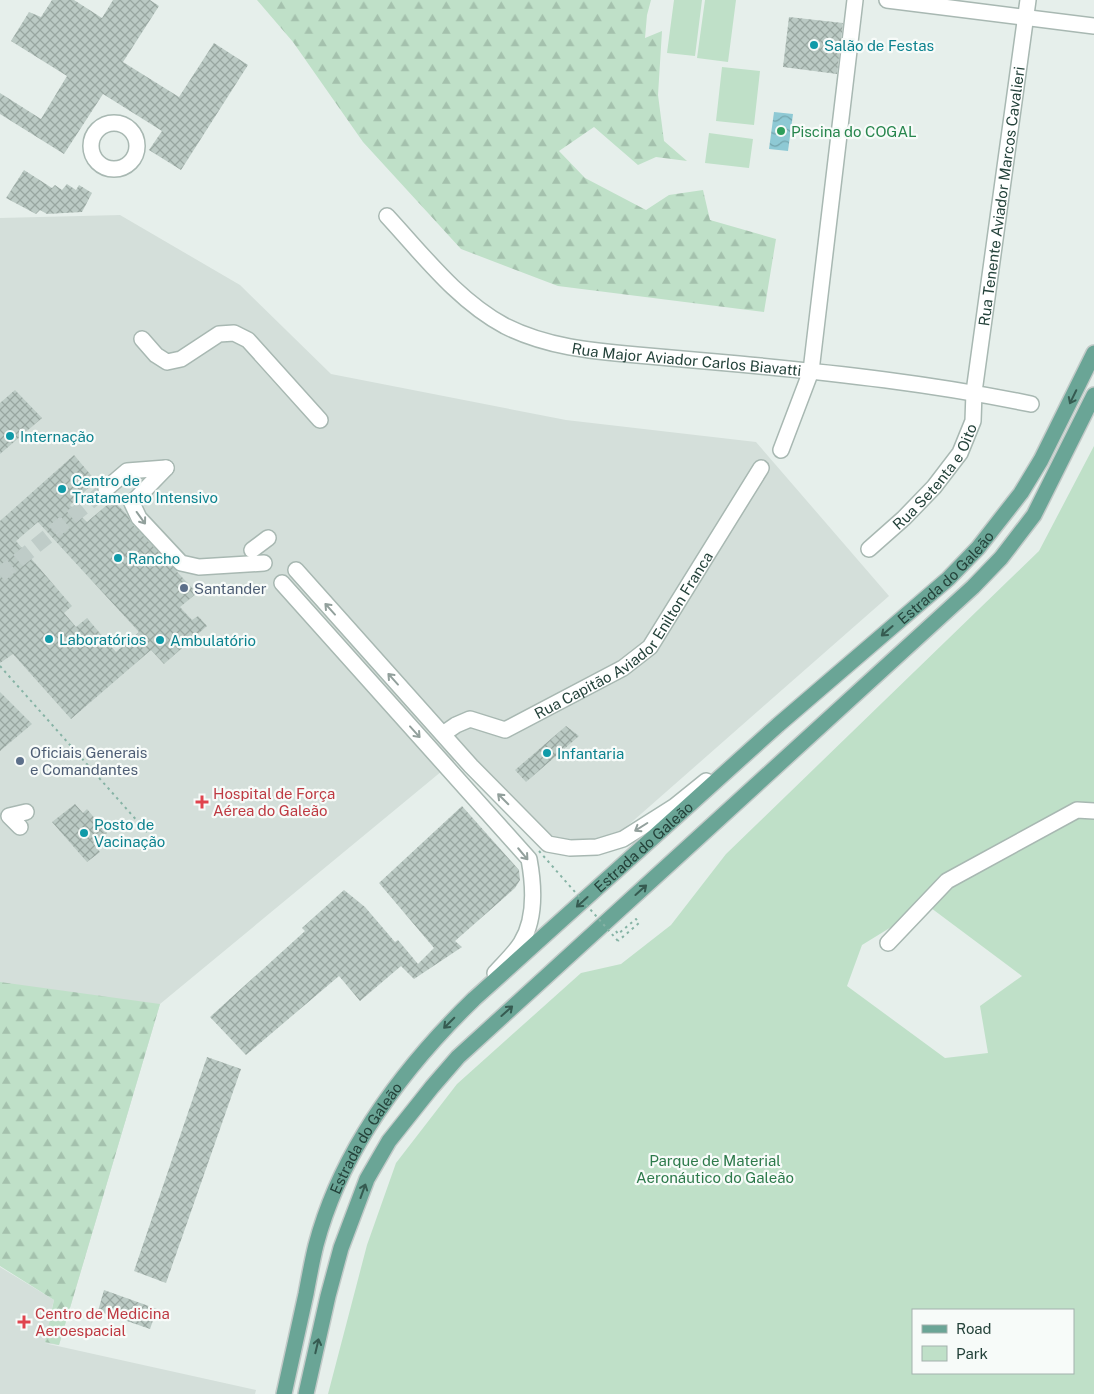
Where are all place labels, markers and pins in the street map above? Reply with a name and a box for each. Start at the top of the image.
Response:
place label: Salão de Festas [824,37,934,54]
marker: Salão de Festas [808,39,820,51]
place label: Piscina do COGAL [791,123,917,140]
marker: Piscina do COGAL [775,125,787,137]
place label: Internação [20,428,94,445]
marker: Internação [4,430,16,442]
place label: Centro de Tratamento Intensivo [72,472,218,506]
marker: Centro de Tratamento Intensivo [56,483,68,495]
place label: Rancho [128,550,180,567]
marker: Rancho [112,552,124,564]
place label: Santander [194,580,267,597]
marker: Santander [178,582,190,594]
place label: Laboratórios [59,631,146,648]
place label: Ambulatório [170,632,256,649]
marker: Laboratórios [43,633,55,645]
marker: Ambulatório [154,634,166,646]
place label: Oficiais Generais e Comandantes [30,744,147,778]
place label: Infantaria [557,745,624,762]
marker: Infantaria [541,747,553,759]
marker: Oficiais Generais e Comandantes [14,755,26,767]
place label: Hospital de Força Aérea do Galeão [213,785,335,819]
marker: Hospital de Força Aérea do Galeão [195,795,209,809]
place label: Posto de Vacinação [94,816,165,850]
marker: Posto de Vacinação [78,827,90,839]
place label: Centro de Medicina Aeroespacial [35,1305,170,1339]
marker: Centro de Medicina Aeroespacial [17,1315,31,1329]

